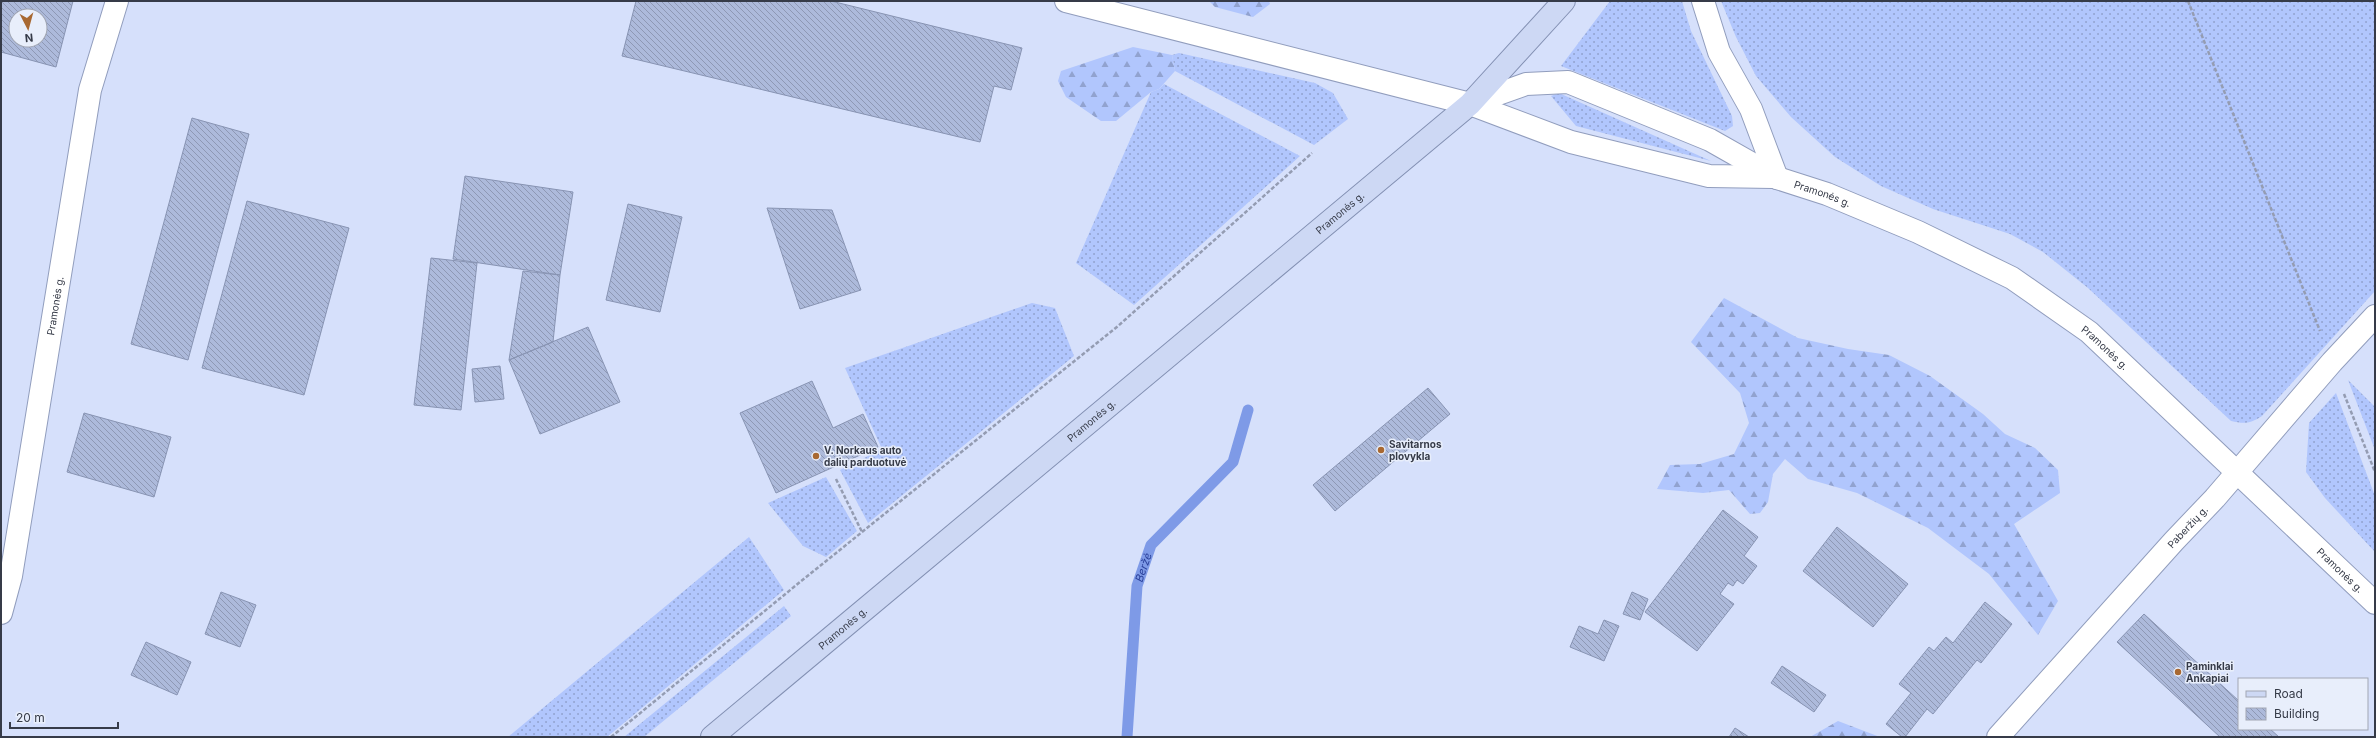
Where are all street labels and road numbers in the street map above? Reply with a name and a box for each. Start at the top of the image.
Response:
street label: Pramonės g. [1793,178,1853,209]
street label: Pramonės g. [1313,189,1367,236]
street label: Pramonės g. [44,275,66,336]
street label: Pramonės g. [2079,323,2131,372]
street label: Pramonės g. [1065,397,1118,444]
street label: Paberžių g. [2165,503,2210,550]
street label: Pramonės g. [2315,545,2366,595]
street label: Pramonės g. [816,604,869,652]

